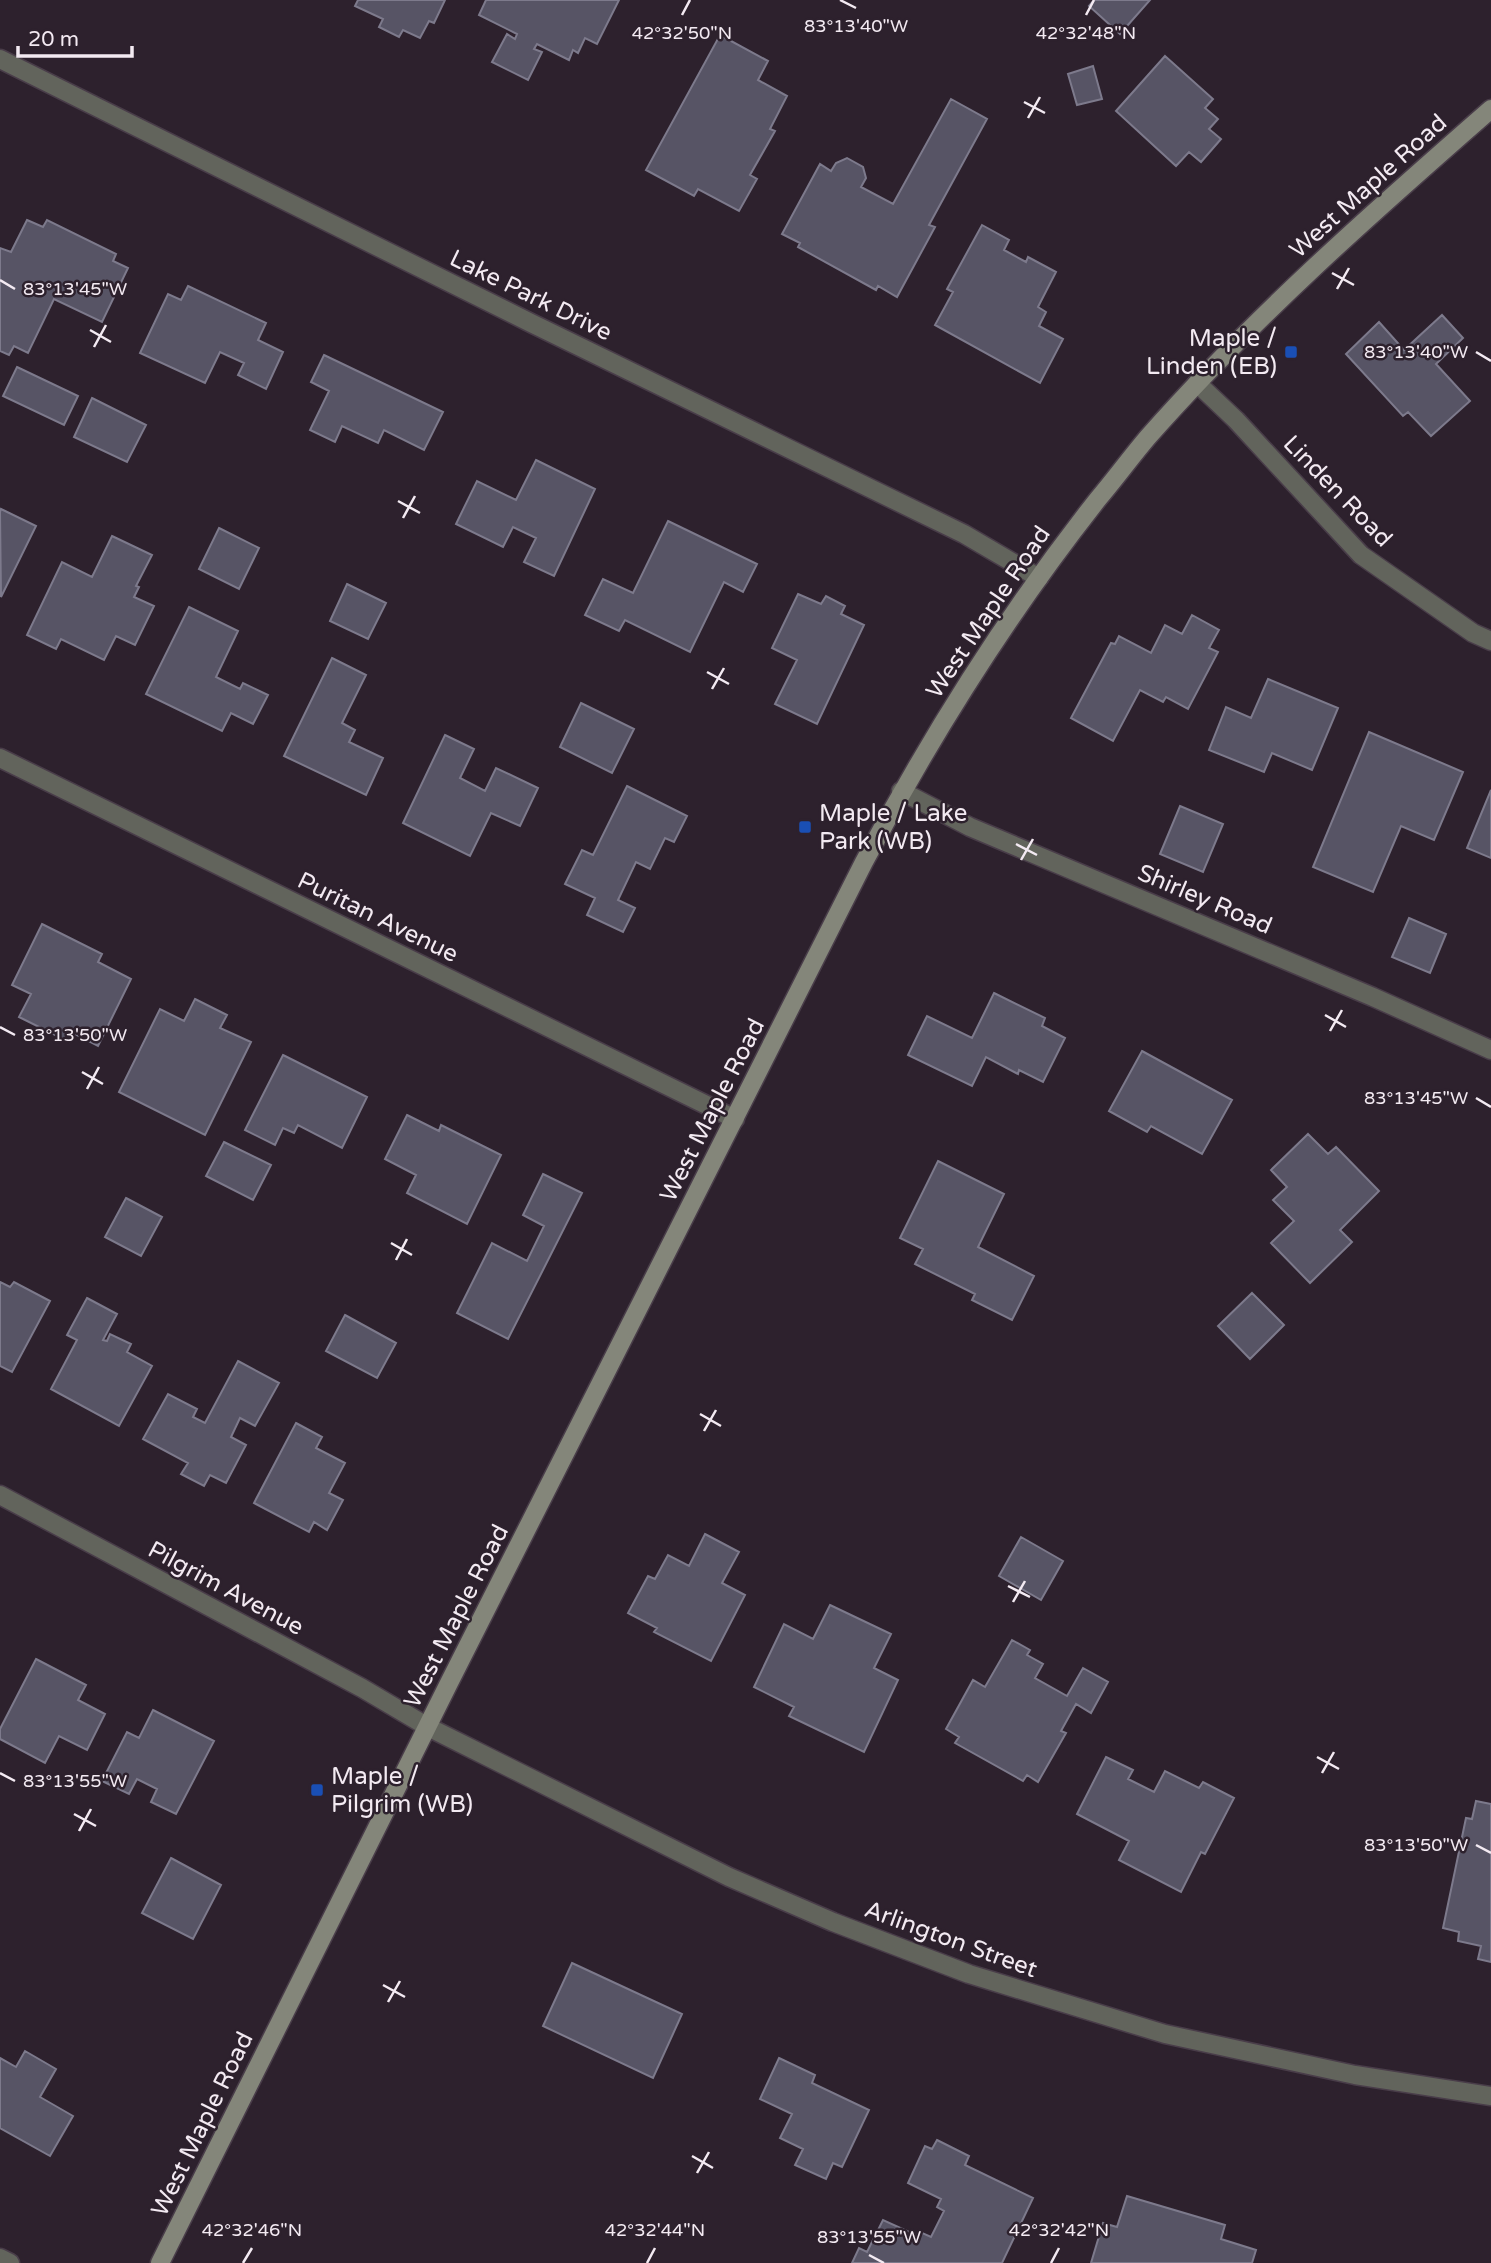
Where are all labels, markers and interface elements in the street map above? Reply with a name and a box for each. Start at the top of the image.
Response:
scale bar [18,14,131,58]
text: 83°13'40"W [804,15,908,37]
text: 42°32'50"N [632,22,732,44]
text: 42°32'48"N [1036,22,1136,44]
text: 20 m [28,27,79,52]
street label: West Maple Road [1284,108,1453,265]
street label: Lake Park Drive [445,244,617,347]
text: 83°13'45"W [23,278,127,300]
place label: Maple / Linden (EB) [1146,324,1277,381]
text: 83°13'40"W [1364,341,1468,363]
marker: Maple / Linden (EB) [1283,344,1299,360]
street label: Linden Road [1277,429,1398,553]
street label: West Maple Road [920,521,1057,704]
place label: Maple / Lake Park (WB) [819,799,967,856]
marker: Maple / Lake Park (WB) [797,819,813,835]
street label: Shirley Road [1133,858,1276,941]
street label: Puritan Avenue [293,866,463,969]
street label: West Maple Road [654,1014,771,1207]
text: 83°13'50"W [23,1024,127,1046]
text: 83°13'45"W [1364,1087,1468,1109]
street label: West Maple Road [398,1520,515,1713]
street label: Pilgrim Avenue [143,1535,309,1642]
place label: Maple / Pilgrim (WB) [331,1762,473,1819]
text: 83°13'55"W [23,1770,127,1792]
marker: Maple / Pilgrim (WB) [309,1782,325,1798]
text: 83°13'50"W [1364,1834,1468,1856]
street label: Arlington Street [860,1895,1041,1984]
street label: West Maple Road [145,2027,260,2221]
text: 42°32'46"N [202,2219,302,2241]
text: 42°32'44"N [605,2219,705,2241]
text: 42°32'42"N [1009,2219,1109,2241]
text: 83°13'55"W [817,2226,921,2248]

